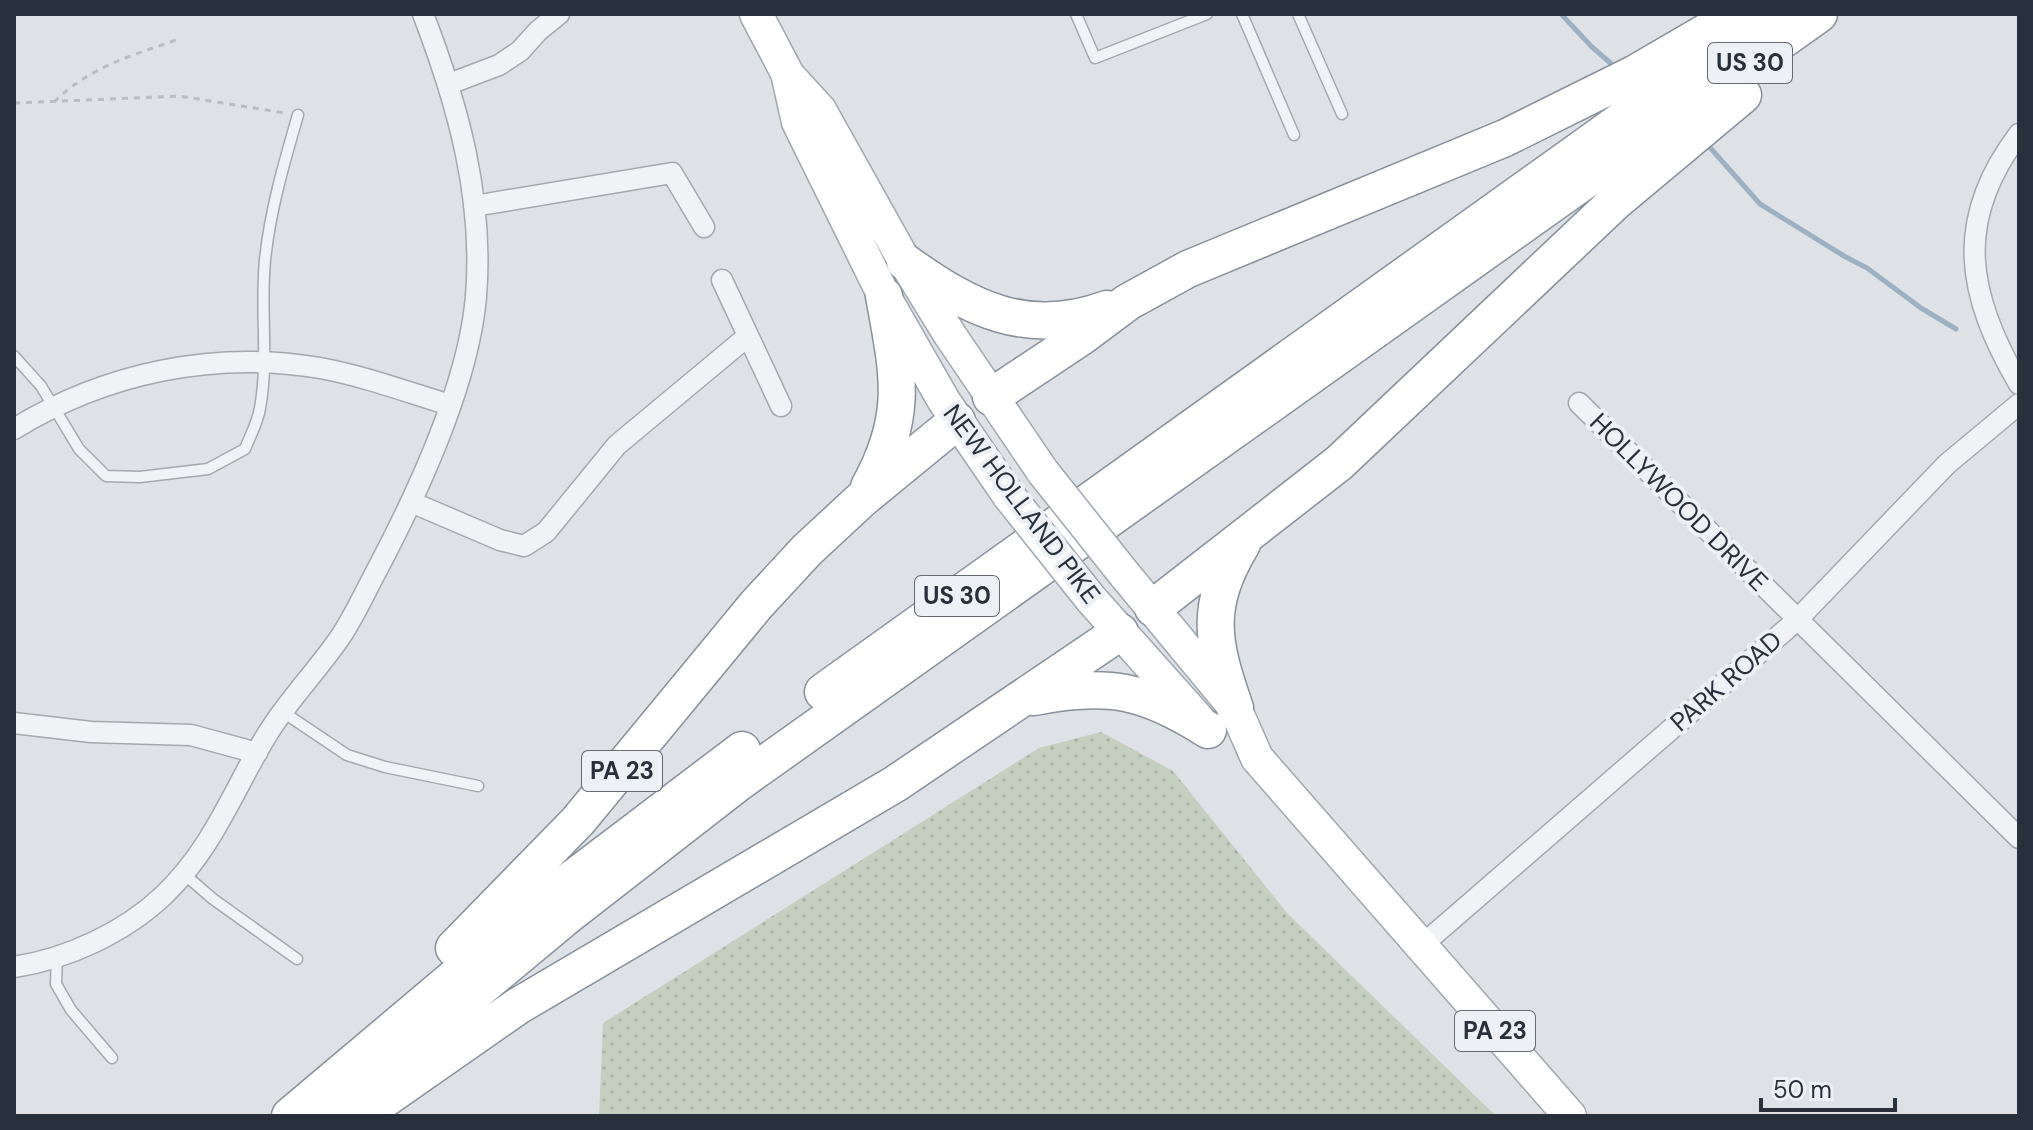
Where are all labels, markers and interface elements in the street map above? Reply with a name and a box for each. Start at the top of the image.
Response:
road number: US 30 [1708,43,1792,83]
street label: NEW HOLLAND PIKE [936,398,1108,610]
street label: HOLLYWOOD DRIVE [1583,406,1775,598]
road number: US 30 [915,576,999,616]
street label: PARK ROAD [1663,623,1789,739]
road number: PA 23 [582,751,662,791]
road number: PA 23 [1455,1011,1535,1051]
scale bar [1761,1062,1895,1112]
text: 50 m [1773,1074,1832,1105]

